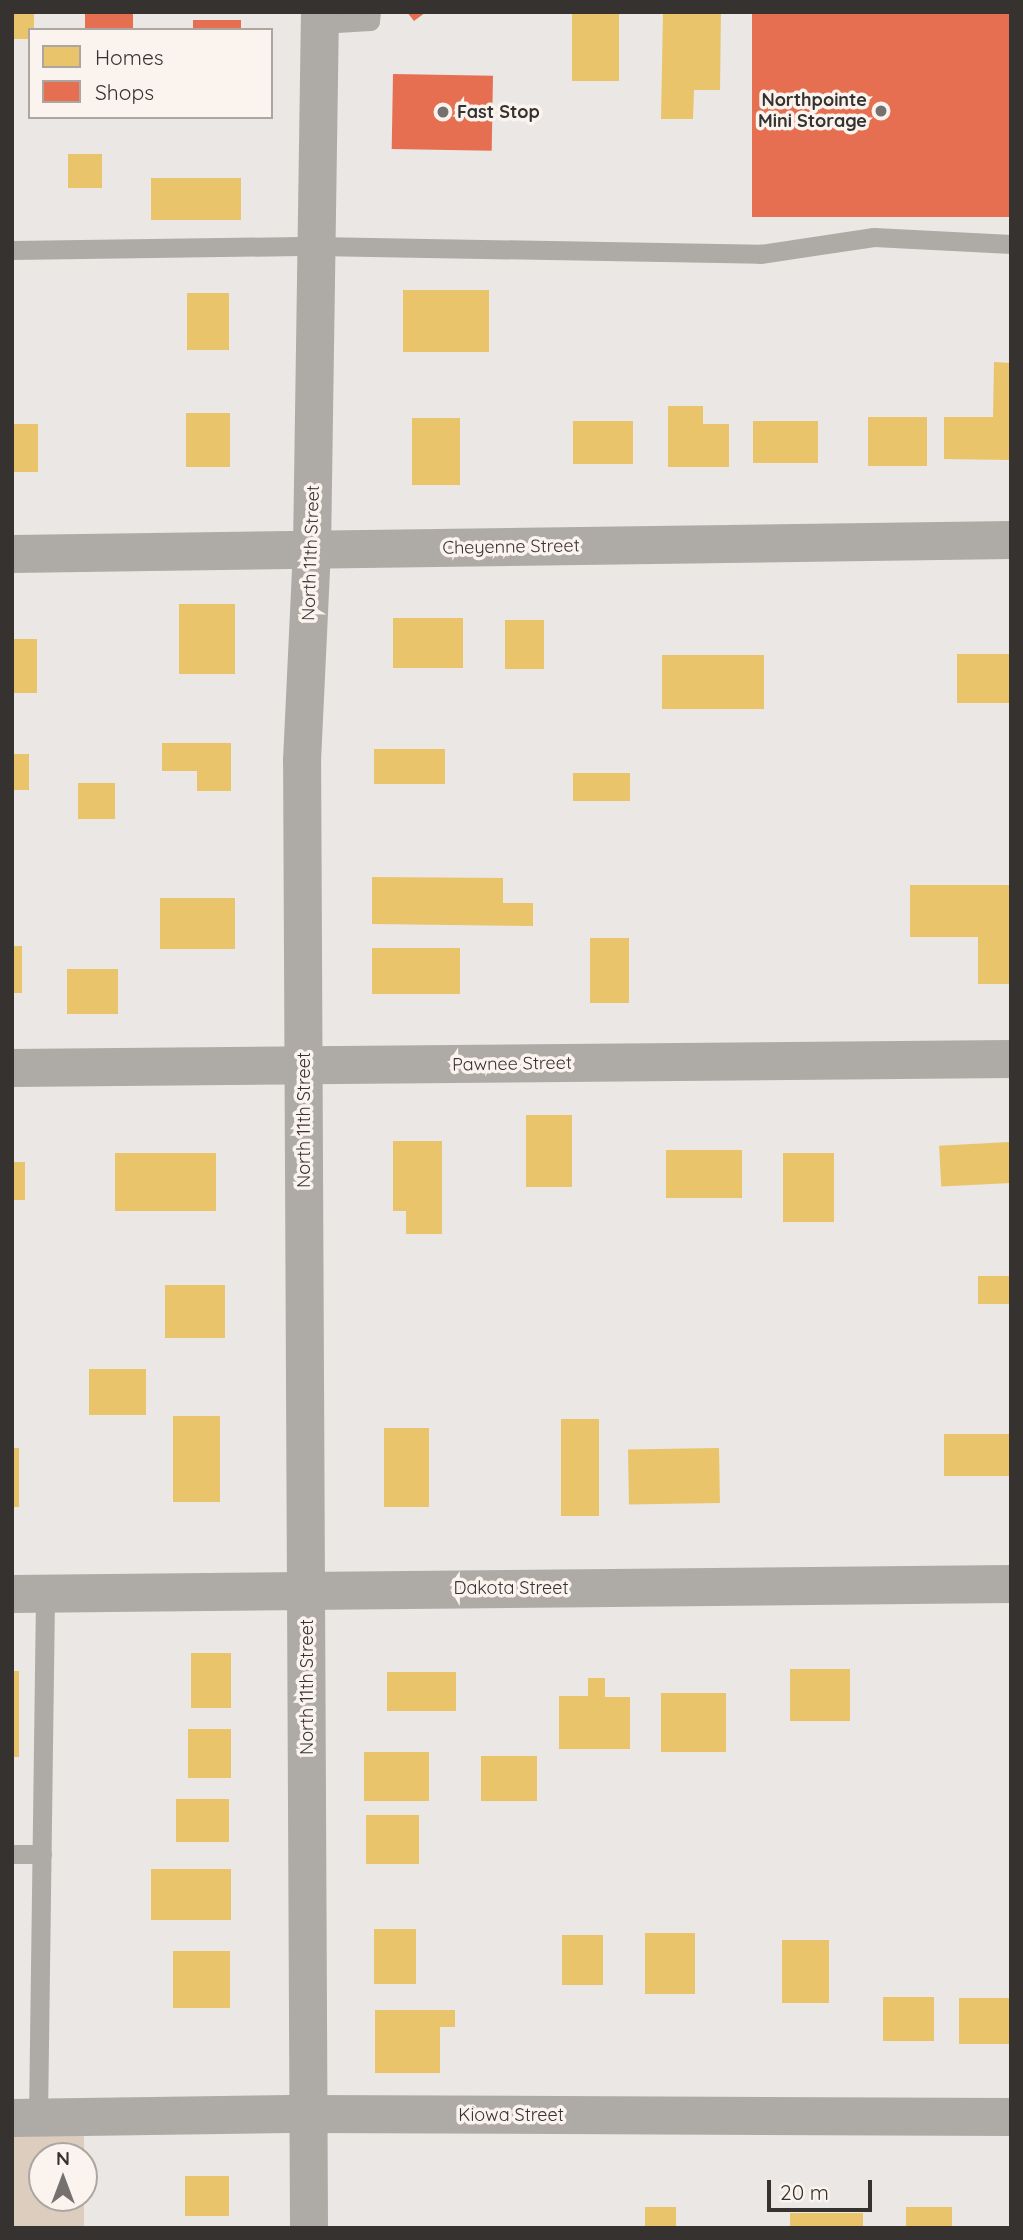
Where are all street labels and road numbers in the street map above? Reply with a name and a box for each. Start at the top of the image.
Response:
street label: North 11th Street [298,485,324,621]
street label: Cheyenne Street [442,535,580,559]
street label: North 11th Street [293,1052,315,1188]
street label: Pawnee Street [452,1052,572,1076]
street label: Dakota Street [453,1577,569,1599]
street label: North 11th Street [296,1619,318,1755]
street label: Kiowa Street [458,2104,564,2126]

